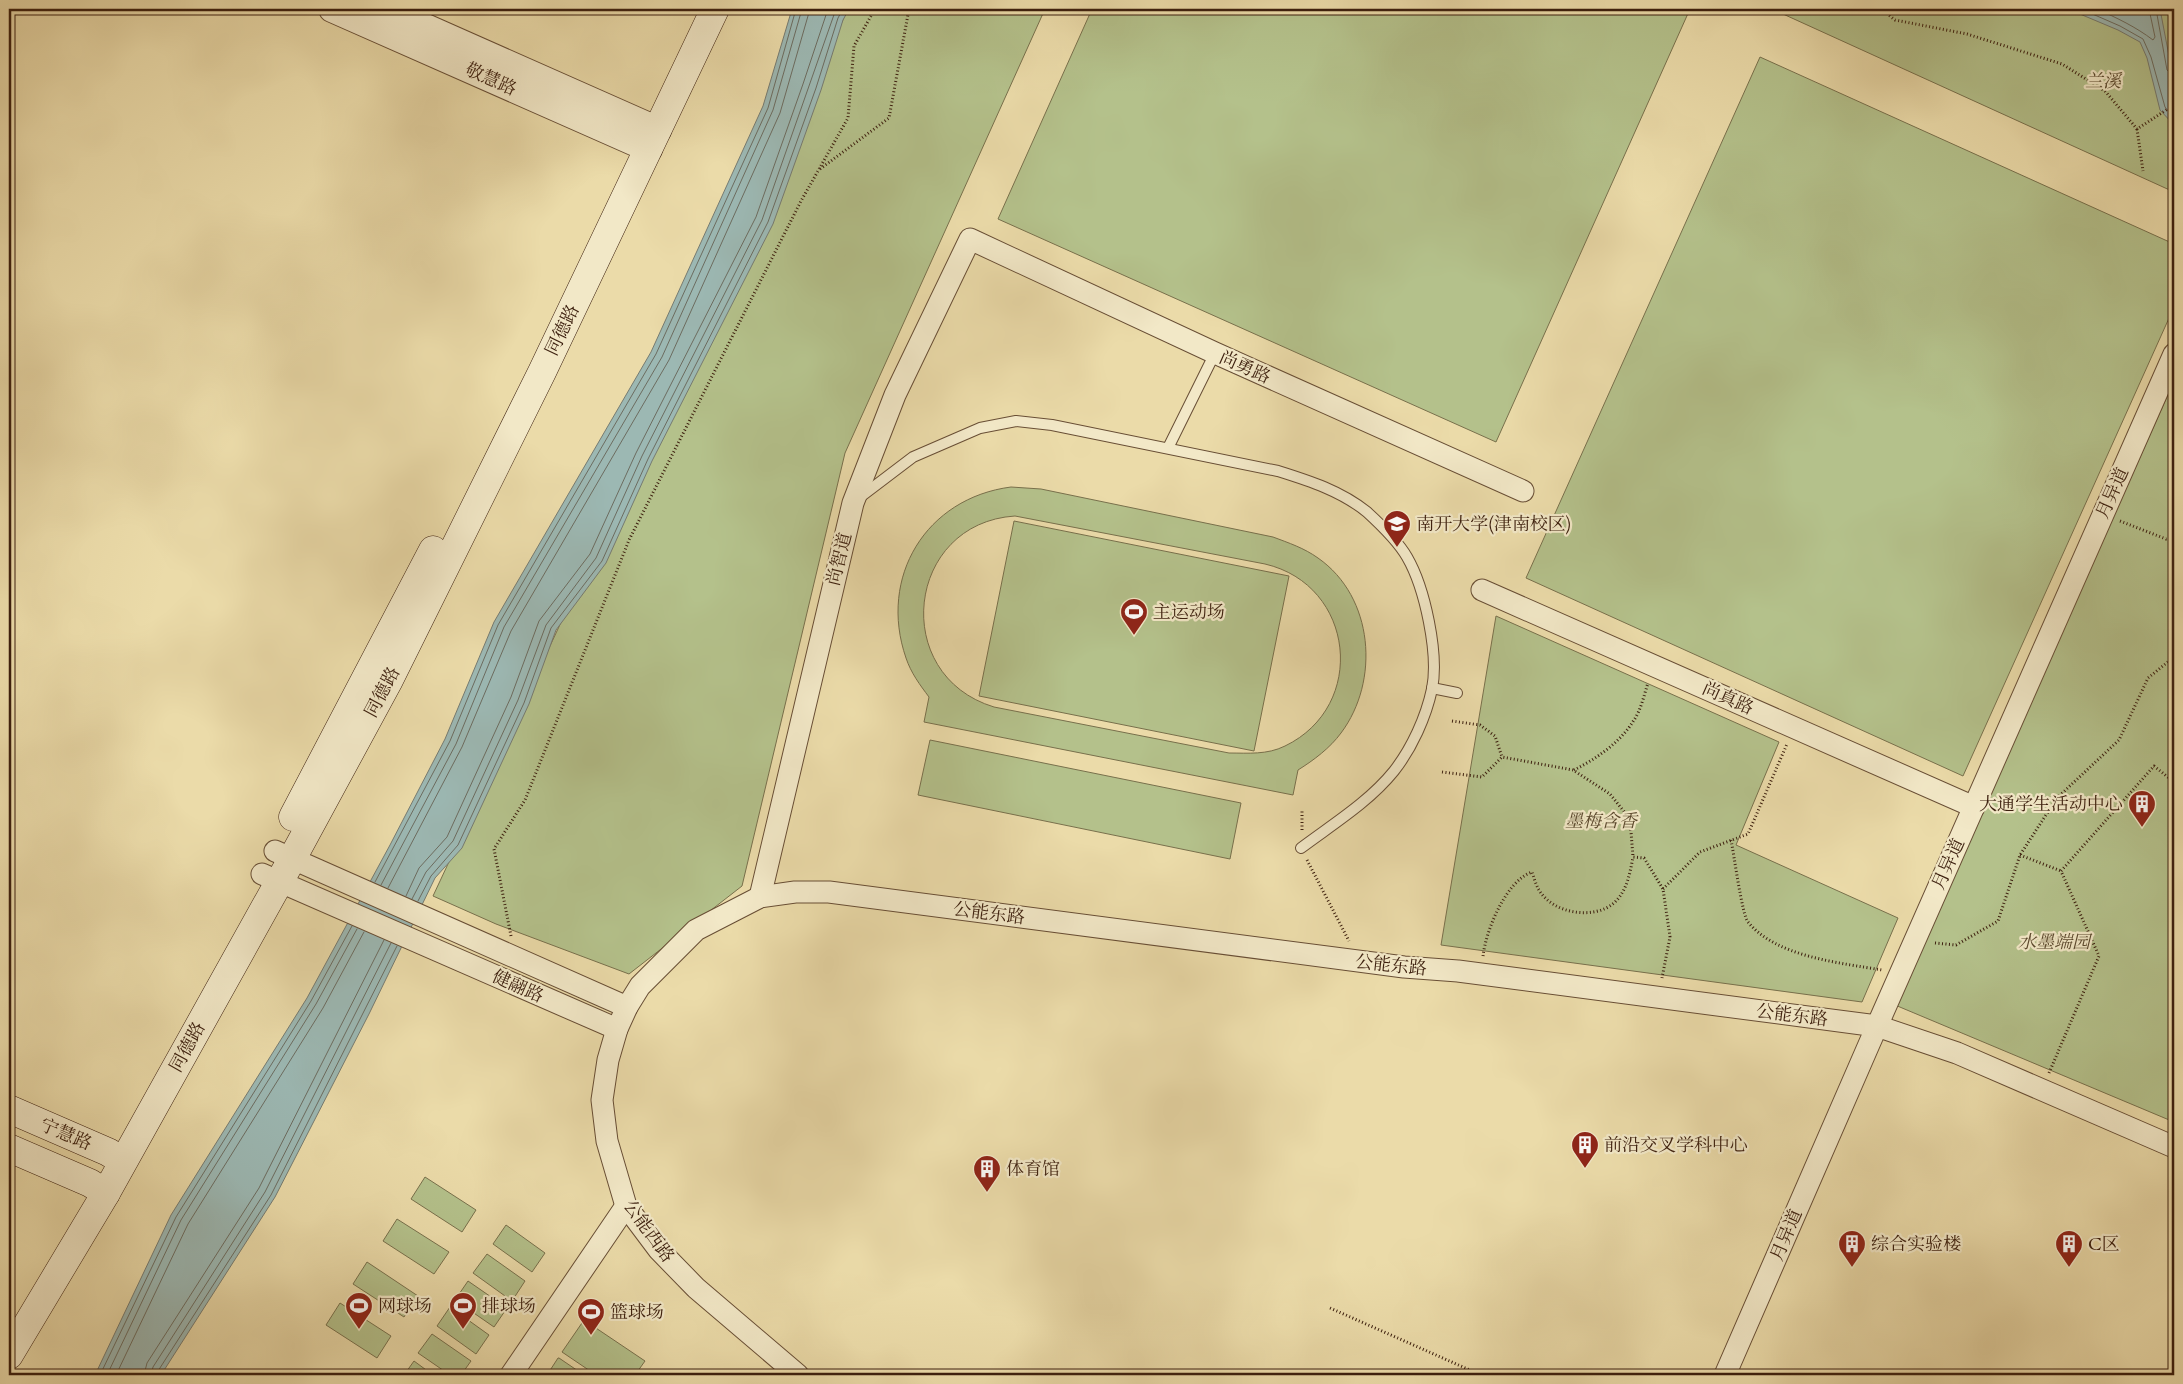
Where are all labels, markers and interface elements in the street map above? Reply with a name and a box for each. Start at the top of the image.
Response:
street label: 敬慧路 [461,57,521,102]
park label: 兰溪 [2085,69,2123,94]
street label: 同德路 [539,300,586,360]
street label: 尚勇路 [1215,345,1275,390]
street label: 月异道 [2090,463,2135,523]
school or university icon: 南开大学(津南校区) [1382,509,1412,548]
place label: 南开大学(津南校区) [1416,512,1571,537]
street label: 尚智道 [821,530,858,588]
sports icon: 主运动场 [1119,597,1149,636]
place label: 主运动场 [1153,600,1225,625]
street label: 同德路 [359,663,406,722]
street label: 尚真路 [1698,676,1758,721]
building icon: 大通学生活动中心 [2127,789,2157,828]
place label: 大通学生活动中心 [1979,792,2123,817]
park label: 墨梅含香 [1565,809,1639,834]
street label: 月异道 [1926,834,1971,894]
street label: 公能东路 [952,897,1026,930]
park label: 水墨端园 [2018,930,2093,955]
street label: 公能东路 [1354,949,1428,982]
street label: 健翮路 [488,964,548,1009]
street label: 公能东路 [1755,999,1829,1032]
street label: 同德路 [163,1018,211,1077]
street label: 宁慧路 [36,1112,96,1157]
building icon: 前沿交叉学科中心 [1570,1130,1600,1169]
place label: 前沿交叉学科中心 [1604,1133,1748,1158]
building icon: 体育馆 [972,1154,1002,1193]
place label: 体育馆 [1006,1157,1060,1182]
street label: 公能西路 [617,1195,680,1268]
street label: 月异道 [1764,1205,1809,1265]
building icon: 综合实验楼 [1837,1229,1867,1268]
building icon: C区 [2054,1229,2084,1268]
place label: 综合实验楼 [1871,1232,1961,1257]
place label: C区 [2088,1232,2120,1257]
sports icon: 网球场 [344,1291,374,1330]
sports icon: 排球场 [448,1291,478,1330]
place label: 网球场 [378,1294,432,1319]
place label: 排球场 [482,1294,536,1319]
sports icon: 篮球场 [576,1297,606,1336]
place label: 篮球场 [610,1300,664,1325]

